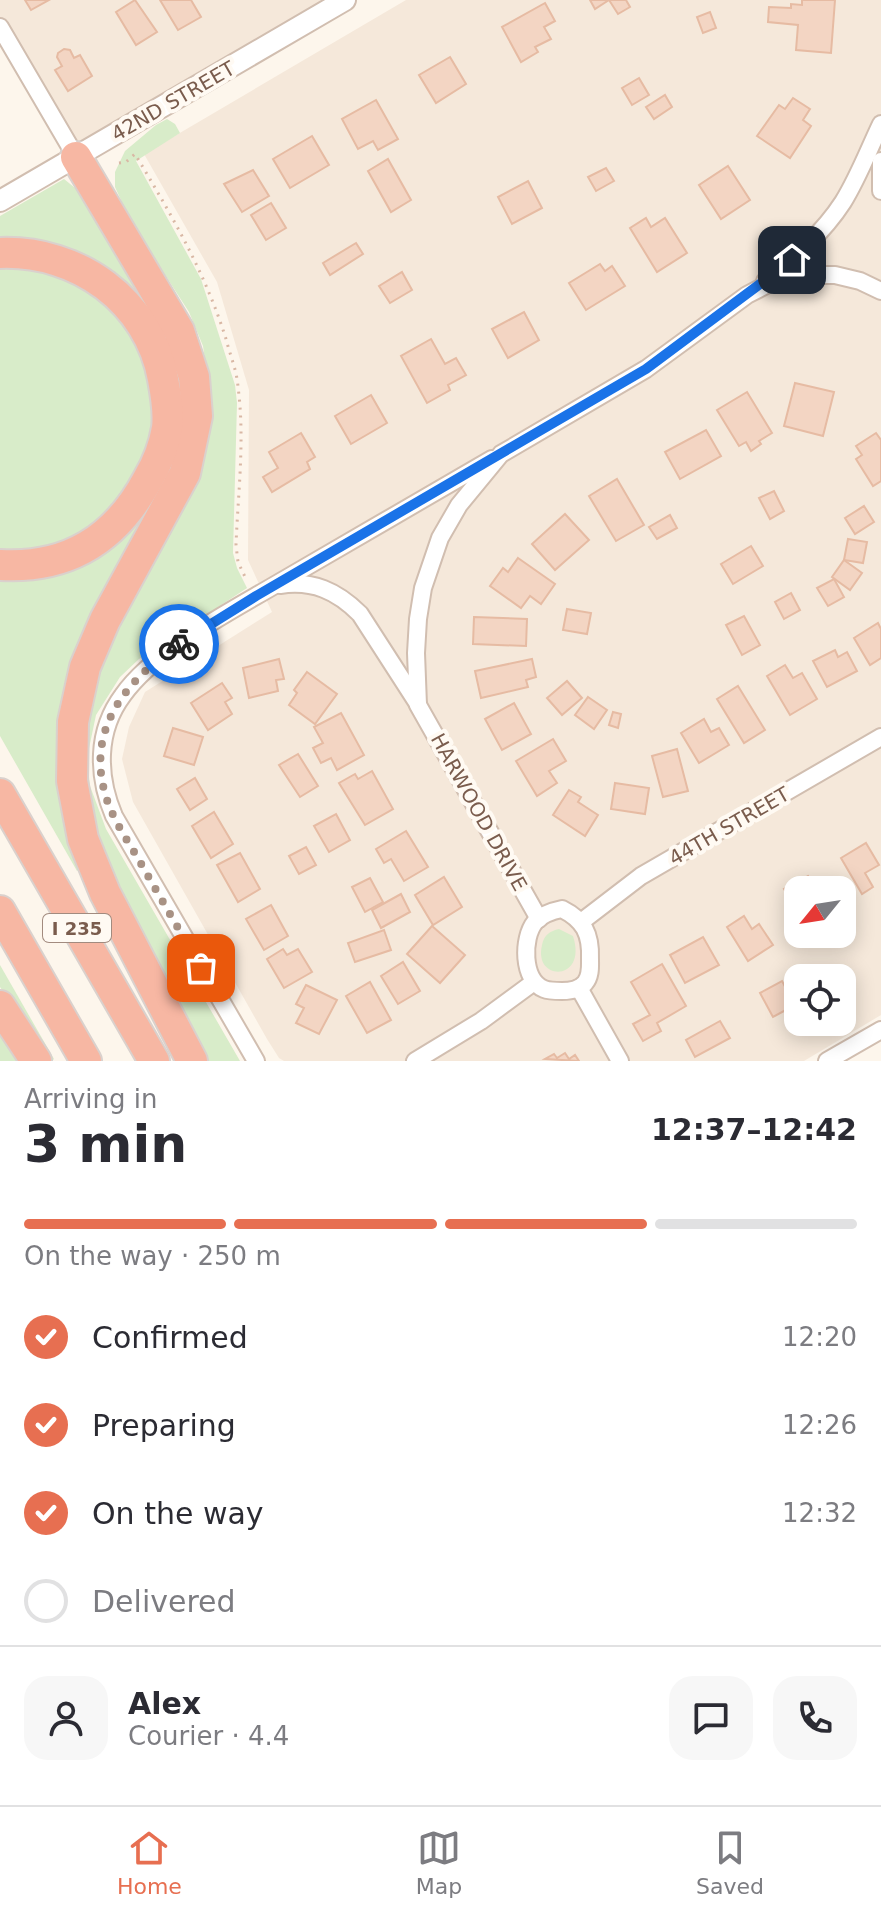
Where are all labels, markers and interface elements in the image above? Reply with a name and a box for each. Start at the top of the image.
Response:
street label: 42ND STREET [107,56,240,146]
pin [758,226,826,294]
icon: home [770,238,814,282]
courier [139,604,219,684]
icon: bike [157,622,201,666]
street label: HARWOOD DRIVE [426,729,532,895]
street label: 44TH STREET [664,781,794,870]
north arrow [784,876,856,948]
map controls [784,876,856,1036]
road number: I 235 [43,914,111,942]
pin [167,934,235,1002]
icon: bag [179,946,223,990]
button: locate [784,964,856,1036]
text: Arriving in [24,1084,158,1114]
text: 12:37–12:42 [651,1112,857,1147]
text: 3 min [24,1114,187,1174]
text: On the way · 250 m [24,1241,281,1271]
icon: check [24,1315,68,1359]
text: Confirmed [92,1320,248,1355]
text: 12:20 [782,1322,857,1352]
icon: check [24,1403,68,1447]
text: Preparing [92,1408,236,1443]
text: 12:26 [782,1410,857,1440]
icon: check [24,1491,68,1535]
text: On the way [92,1496,264,1531]
text: 12:32 [782,1498,857,1528]
text: Delivered [92,1584,236,1619]
button: person [24,1676,108,1760]
button: chat [669,1676,753,1760]
button: phone [773,1676,857,1760]
text: Alex [128,1686,201,1721]
text: Courier · 4.4 [128,1721,289,1751]
tab: Home [117,1826,182,1899]
tab: Map [416,1826,462,1899]
tab: Saved [696,1826,764,1899]

